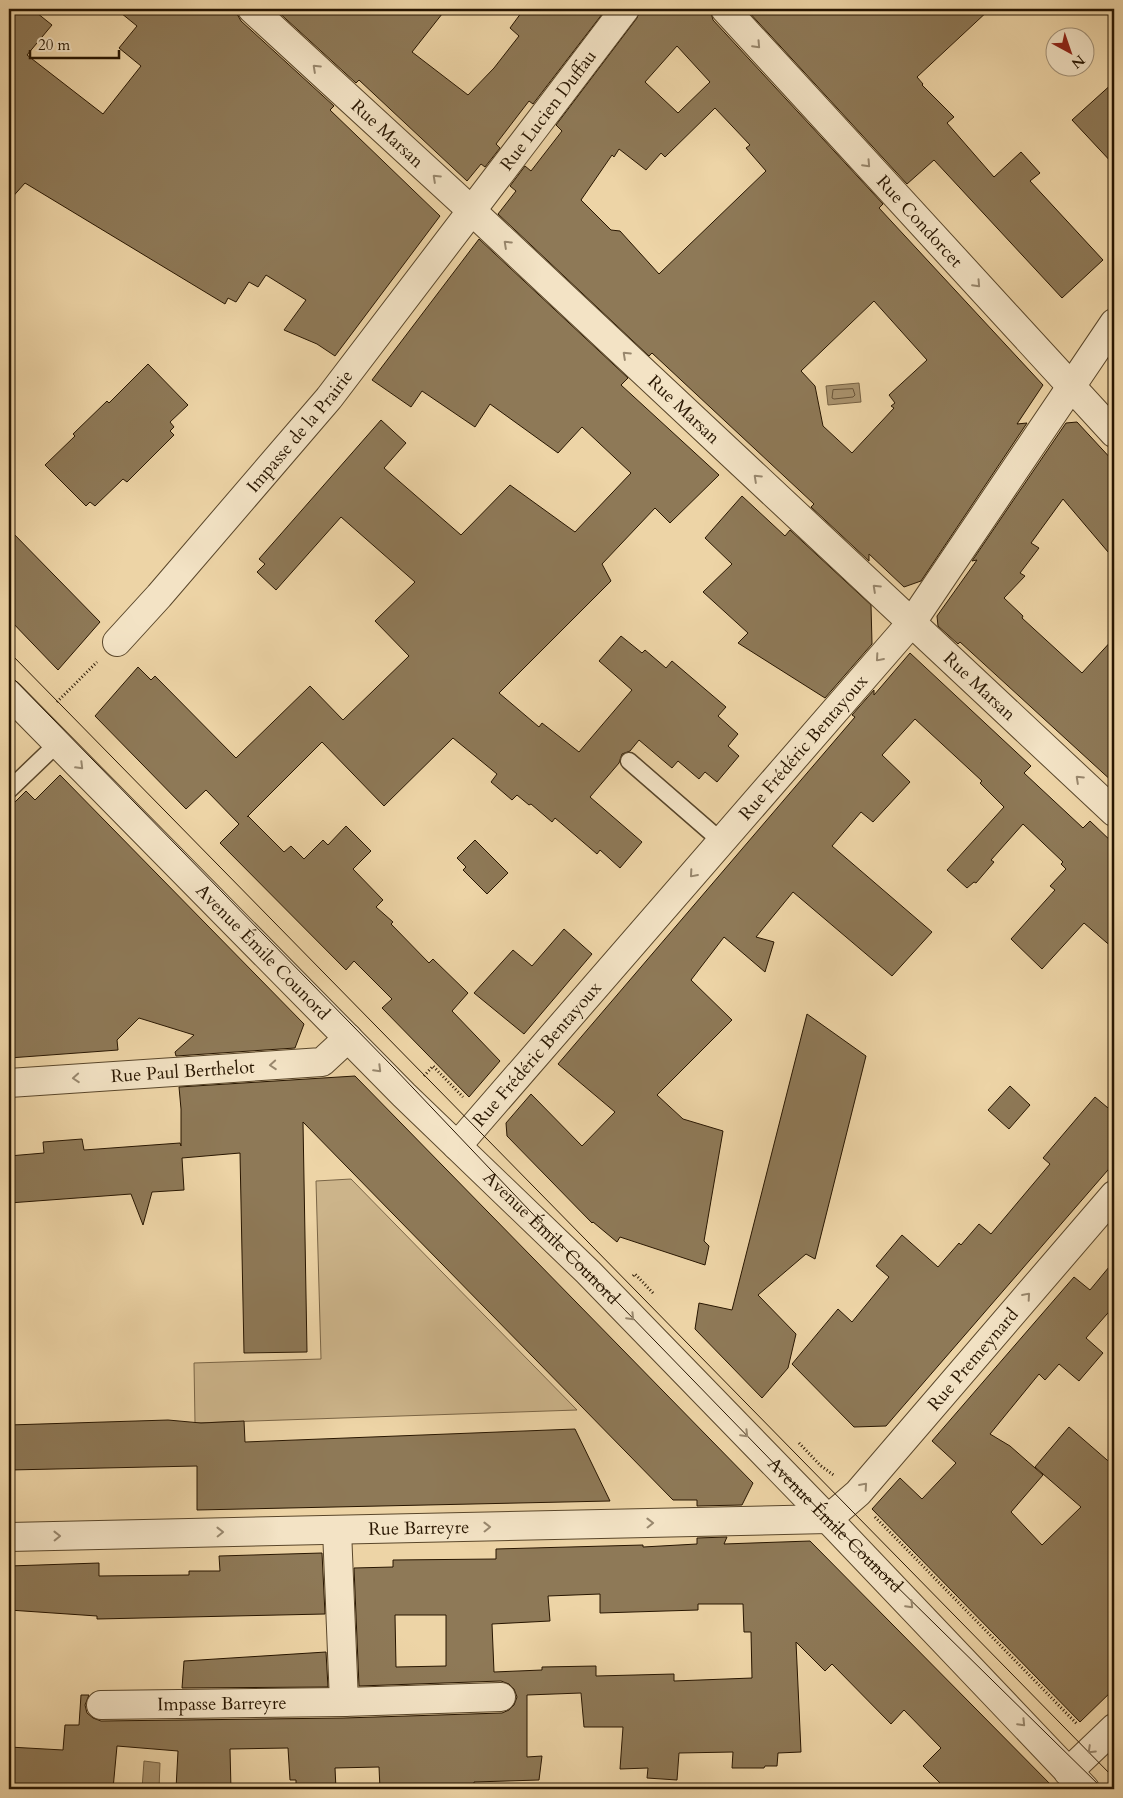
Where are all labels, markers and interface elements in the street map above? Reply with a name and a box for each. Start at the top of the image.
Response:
scale bar [30,28,119,60]
north arrow [1046,28,1096,78]
text: 20 m [38,35,70,55]
one-way arrow [752,39,761,48]
street label: Rue Lucien Duffau [494,45,603,176]
text: N [1067,50,1089,73]
one-way arrow [313,65,322,74]
street label: Rue Marsan [345,94,430,174]
one-way arrow [861,159,870,168]
street label: Rue Condorcet [871,170,968,273]
one-way arrow [433,175,442,184]
one-way arrow [503,241,512,250]
one-way arrow [971,279,980,288]
one-way arrow [622,352,631,361]
street label: Impasse de la Prairie [241,365,359,498]
street label: Rue Marsan [642,370,726,450]
one-way arrow [754,475,763,484]
one-way arrow [873,585,882,594]
street label: Rue Marsan [938,646,1022,727]
one-way arrow [876,653,885,662]
street label: Rue Frédéric Bentayoux [733,670,874,826]
one-way arrow [74,760,83,769]
one-way arrow [1075,776,1084,785]
one-way arrow [689,868,698,877]
street label: Avenue Émile Counord [190,879,336,1026]
street label: Rue Frédéric Bentayoux [467,976,608,1132]
street label: Rue Paul Berthelot [110,1055,256,1089]
one-way arrow [269,1059,277,1070]
one-way arrow [372,1063,381,1072]
one-way arrow [72,1073,80,1084]
street label: Avenue Émile Counord [477,1166,625,1311]
one-way arrow [1021,1293,1030,1302]
street label: Rue Premeynard [922,1303,1025,1416]
one-way arrow [626,1311,635,1320]
one-way arrow [739,1428,748,1437]
street label: Avenue Émile Counord [762,1452,908,1599]
one-way arrow [858,1482,867,1491]
street label: Rue Barreyre [368,1515,470,1542]
one-way arrow [646,1518,654,1528]
one-way arrow [484,1521,492,1532]
one-way arrow [216,1527,224,1538]
one-way arrow [54,1531,62,1541]
one-way arrow [904,1599,913,1608]
street label: Impasse Barreyre [157,1691,287,1717]
one-way arrow [1016,1717,1025,1726]
one-way arrow [1088,1744,1097,1753]

